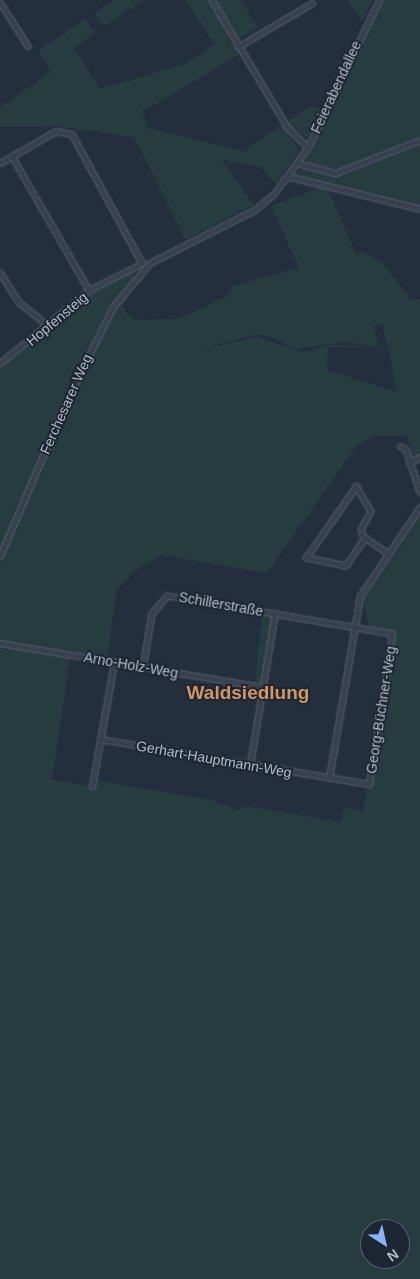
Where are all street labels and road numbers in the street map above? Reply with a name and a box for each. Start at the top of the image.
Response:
street label: Feierabendallee [307,38,365,136]
street label: Hopfensteig [23,289,91,349]
street label: Ferchesarer Weg [36,351,96,457]
street label: Schillerstraße [177,588,265,620]
street label: Georg-Büchner-Weg [363,645,399,775]
street label: Arno-Holz-Weg [83,648,179,682]
street label: Gerhart-Hauptmann-Weg [135,737,293,781]

